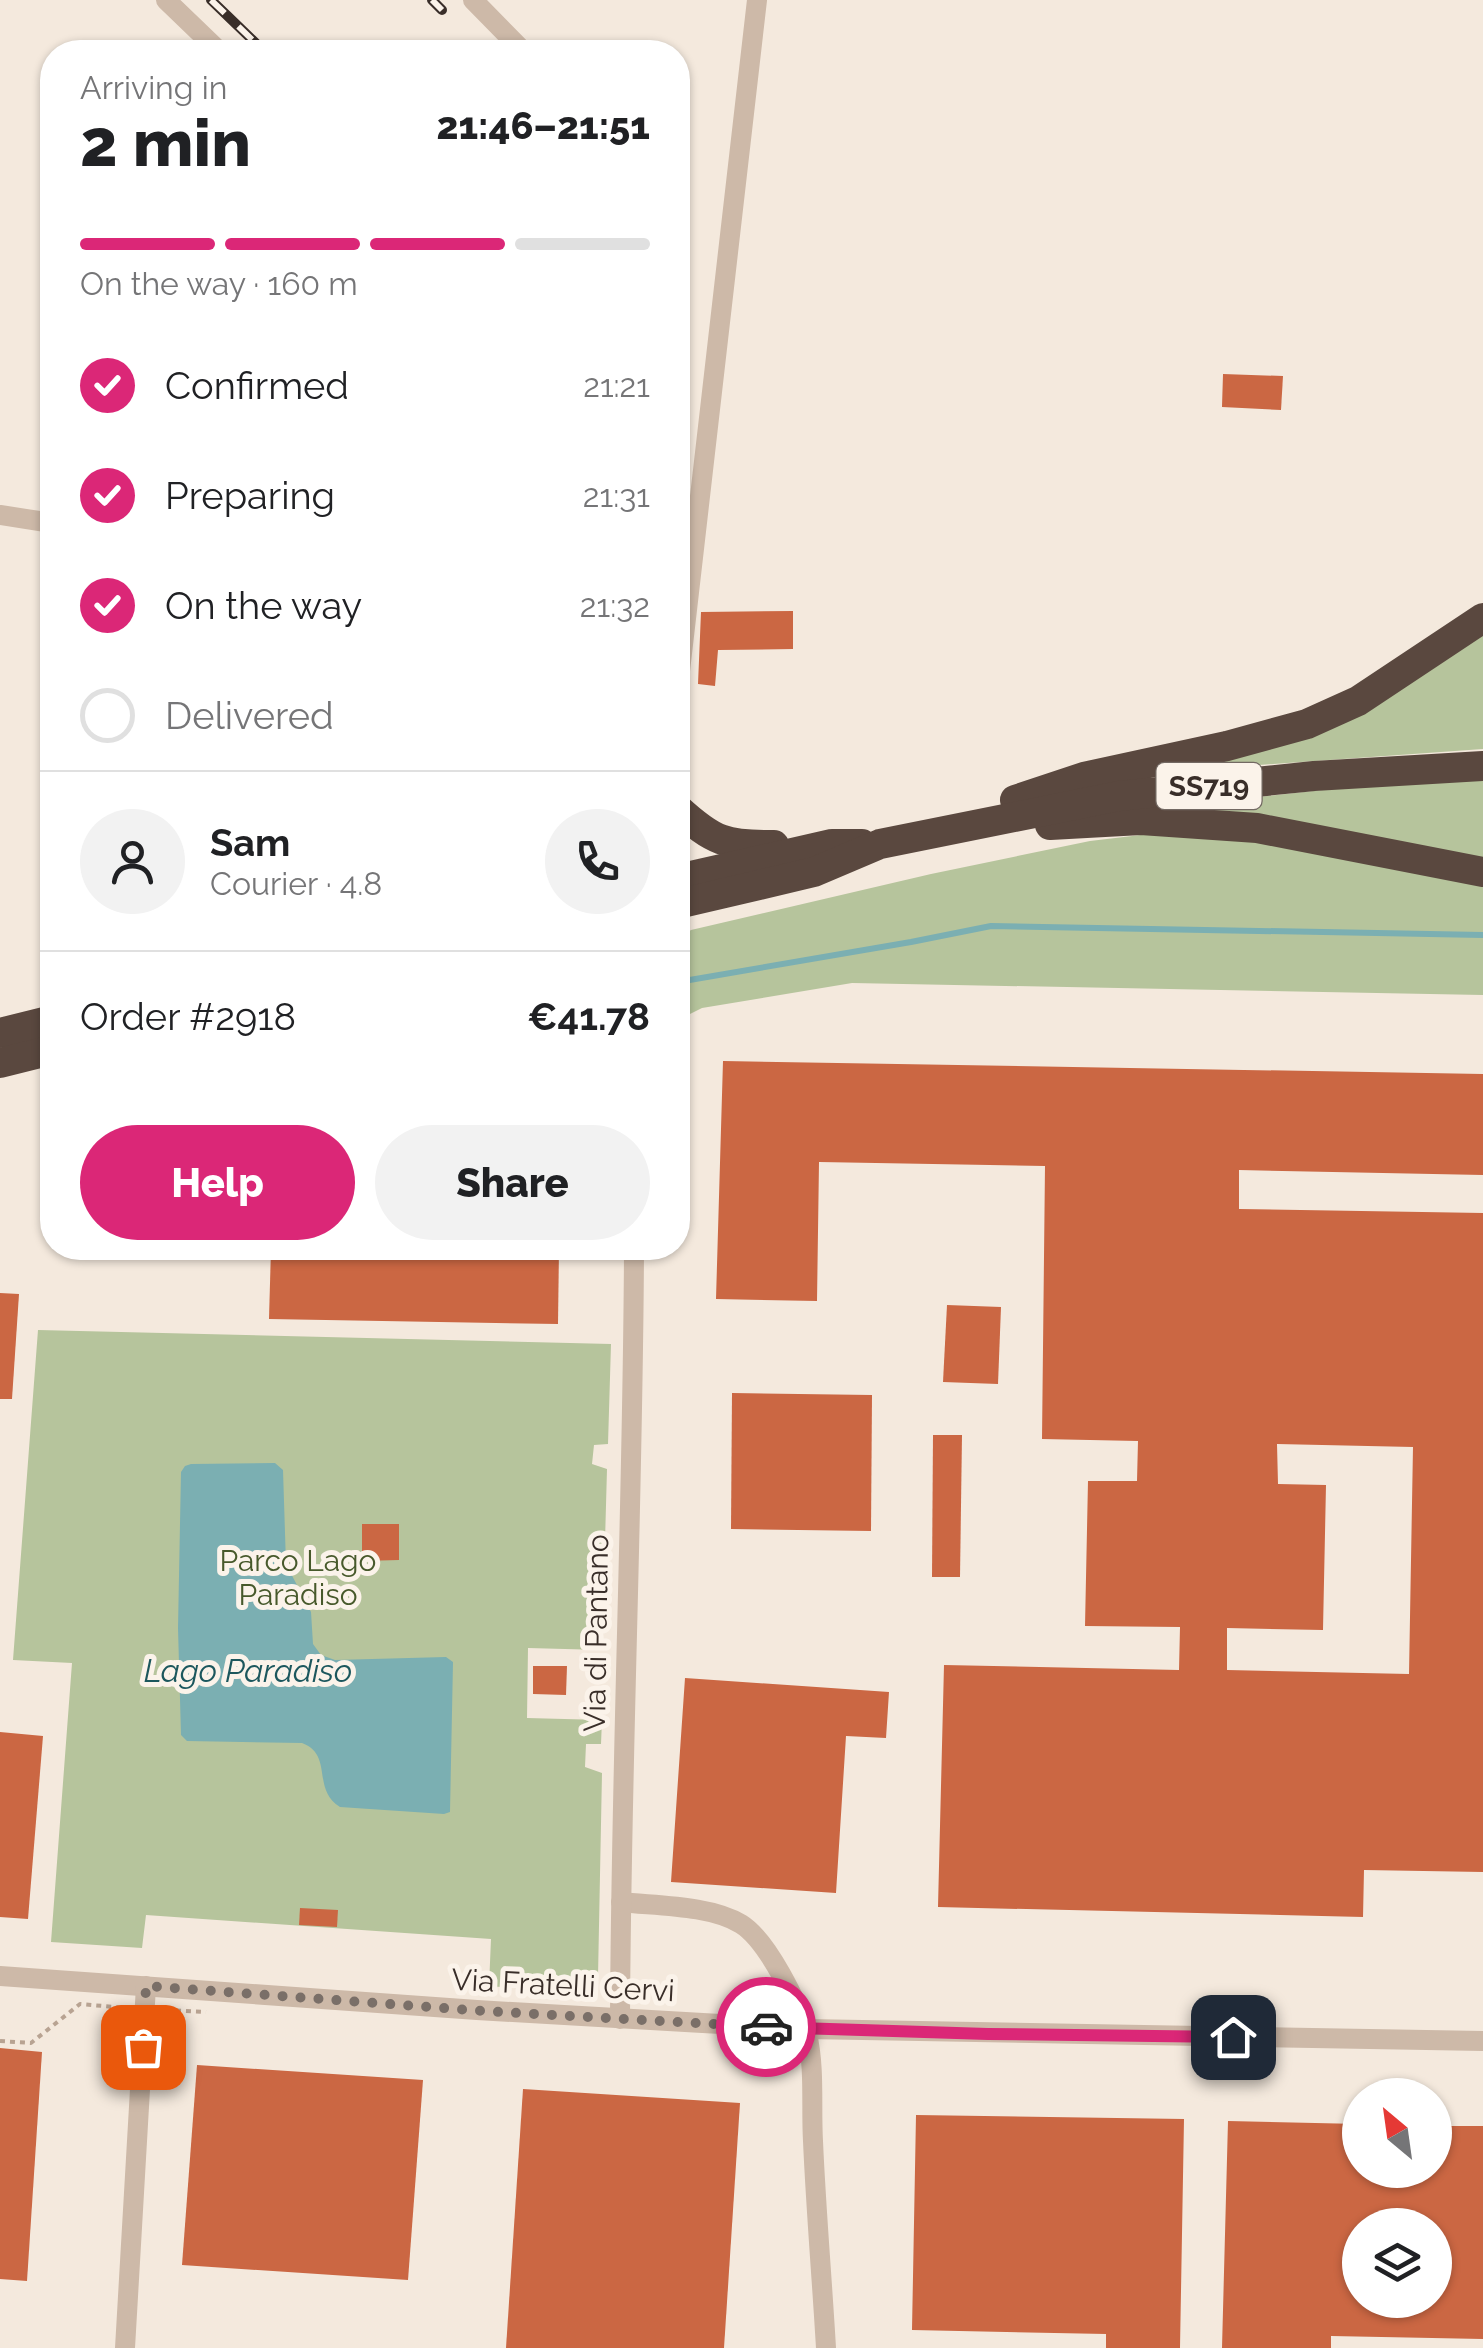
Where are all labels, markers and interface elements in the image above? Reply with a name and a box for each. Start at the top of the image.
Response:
text: Arriving in [80,69,227,106]
text: 21:46–21:51 [436,103,650,148]
text: 2 min [80,105,251,181]
text: On the way · 160 m [80,265,358,302]
icon: check [80,358,135,413]
text: Confirmed [165,363,349,408]
text: 21:21 [583,367,650,404]
icon: check [80,468,135,523]
text: Preparing [165,473,335,518]
text: 21:31 [583,477,650,514]
icon: check [80,578,135,633]
text: On the way [165,583,362,628]
text: 21:32 [580,587,650,624]
text: Delivered [165,693,334,738]
road number: SS719 [1156,763,1262,809]
button: person [80,809,185,914]
button: phone [545,809,650,914]
text: Sam [210,820,290,865]
text: Courier · 4.8 [210,865,382,902]
text: Order #2918 [80,994,296,1039]
text: €41.78 [527,994,650,1039]
button: Help [80,1125,355,1240]
button: Share [375,1125,650,1240]
street label: Via di Pantano [577,1534,615,1732]
park label: Parco Lago Paradiso [220,1543,376,1612]
water label: Lago Paradiso [144,1652,352,1689]
street label: Via Fratelli Cervi [451,1962,675,2008]
courier [716,1977,816,2077]
pin [1191,1995,1276,2080]
icon: car [739,2000,794,2055]
pin [101,2005,186,2090]
icon: home [1206,2010,1261,2065]
icon: bag [116,2020,171,2075]
north arrow [1342,2078,1452,2188]
map controls [1342,2078,1452,2318]
button: layers [1342,2208,1452,2318]

